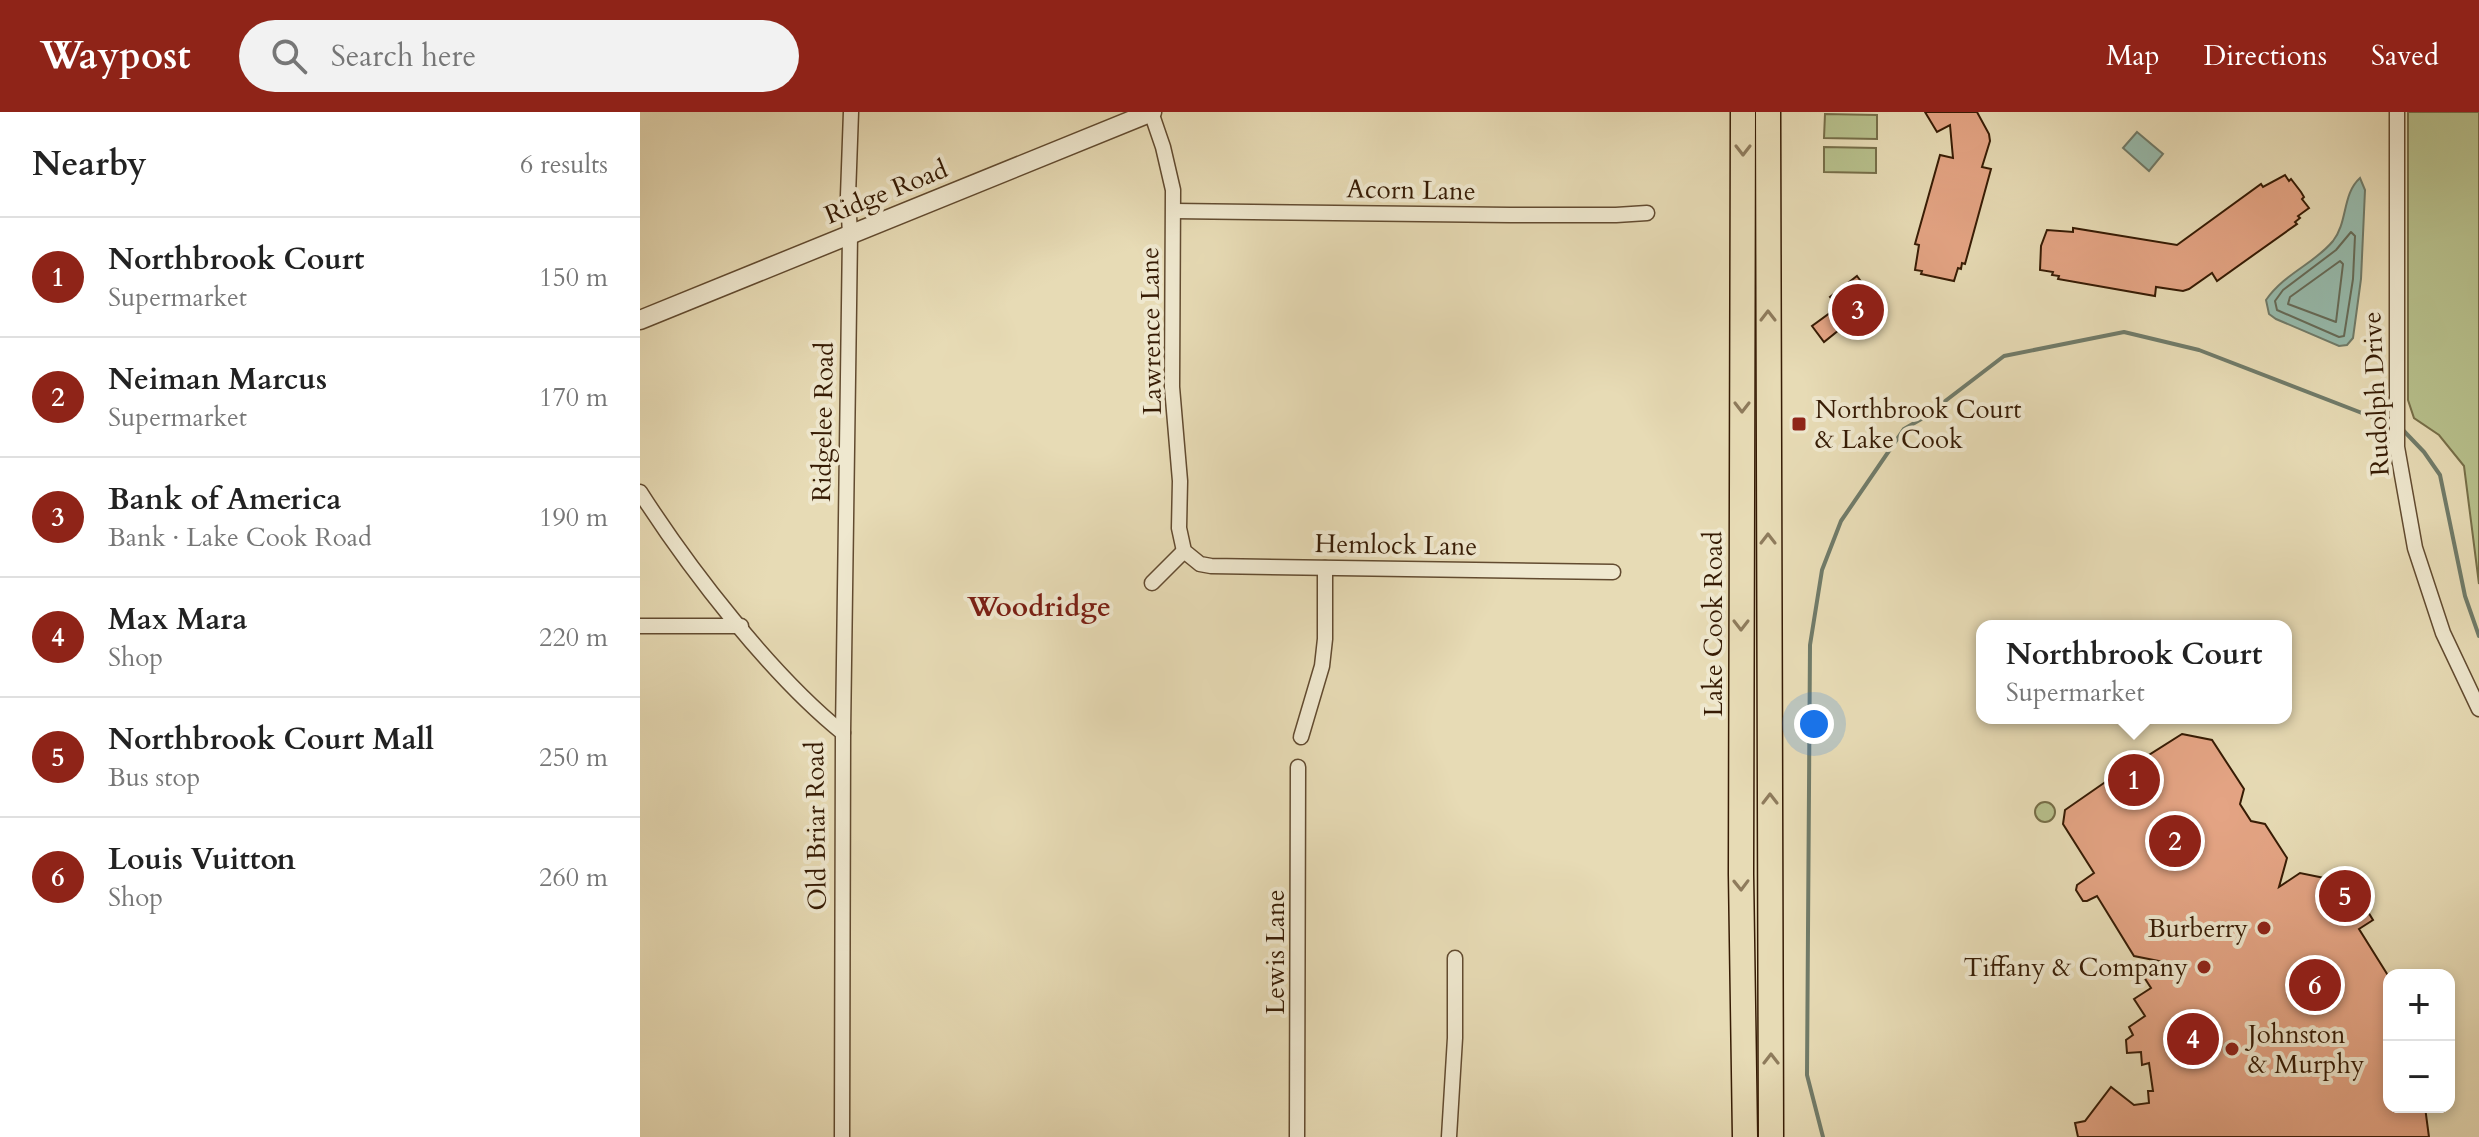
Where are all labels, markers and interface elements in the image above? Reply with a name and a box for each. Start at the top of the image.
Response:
search box [239,20,799,92]
text: Waypost [40,30,191,82]
icon: search [267,34,311,78]
text: Search here [331,36,476,77]
text: Map [2106,37,2160,75]
text: Directions [2204,37,2327,75]
text: Saved [2371,37,2439,75]
text: Nearby [32,141,147,187]
one-way arrow [1734,144,1752,157]
text: 6 results [520,147,608,182]
street label: Ridge Road [819,151,953,233]
street label: Acorn Lane [1346,171,1476,209]
text: Northbrook Court [108,239,364,280]
street label: Lawrence Lane [1132,247,1170,415]
text: 1 [51,260,65,295]
text: 150 m [539,260,608,295]
text: Supermarket [108,280,247,315]
pin: 3 [1832,280,1884,340]
one-way arrow [1759,309,1777,322]
street label: Rudolph Drive [2354,311,2398,477]
street label: Ridgelee Road [804,342,842,502]
text: Neiman Marcus [108,359,327,400]
text: 2 [51,380,65,415]
text: 170 m [539,380,608,415]
place label: Northbrook Court & Lake Cook [1815,392,2022,457]
text: Supermarket [108,400,247,435]
one-way arrow [1733,401,1751,414]
marker: Northbrook Court & Lake Cook [1790,415,1808,433]
text: Bank of America [108,479,341,520]
text: 3 [51,500,65,535]
text: 190 m [539,500,608,535]
text: Bank · Lake Cook Road [108,520,372,555]
street label: Hemlock Lane [1314,526,1478,564]
street label: Lake Cook Road [1696,531,1731,717]
one-way arrow [1759,532,1777,545]
district label: Woodridge [966,588,1111,626]
text: Max Mara [108,599,247,640]
one-way arrow [1732,619,1750,632]
text: 4 [51,620,65,655]
text: 220 m [539,620,608,655]
popup [1976,620,2292,724]
text: Northbrook Court [2006,634,2262,675]
text: Shop [108,640,163,675]
text: Supermarket [2006,675,2145,710]
your location [1794,704,1834,744]
text: Northbrook Court Mall [108,719,434,760]
text: 5 [51,740,65,775]
text: 250 m [539,740,608,775]
street label: Old Briar Road [797,741,835,911]
pin: 1 [2108,750,2160,810]
text: Bus stop [108,760,200,795]
one-way arrow [1761,792,1779,805]
pin: 2 [2149,811,2201,871]
text: Louis Vuitton [108,839,296,880]
text: 6 [51,860,65,895]
text: 260 m [539,860,608,895]
pin: 5 [2319,866,2371,926]
one-way arrow [1732,879,1750,892]
text: Shop [108,880,163,915]
street label: Lewis Lane [1258,890,1293,1014]
place label: Burberry [2148,911,2248,946]
marker: Burberry [2255,919,2273,937]
place label: Tiffany & Company [1963,950,2188,985]
pin: 6 [2289,955,2341,1015]
marker: Tiffany & Company [2195,958,2213,976]
map controls [2383,969,2455,1113]
button: + [2383,969,2455,1041]
pin: 4 [2167,1009,2219,1069]
place label: Johnston & Murphy [2244,1017,2365,1082]
marker: Johnston & Murphy [2223,1040,2241,1058]
button: − [2383,1041,2455,1113]
one-way arrow [1762,1052,1780,1065]

